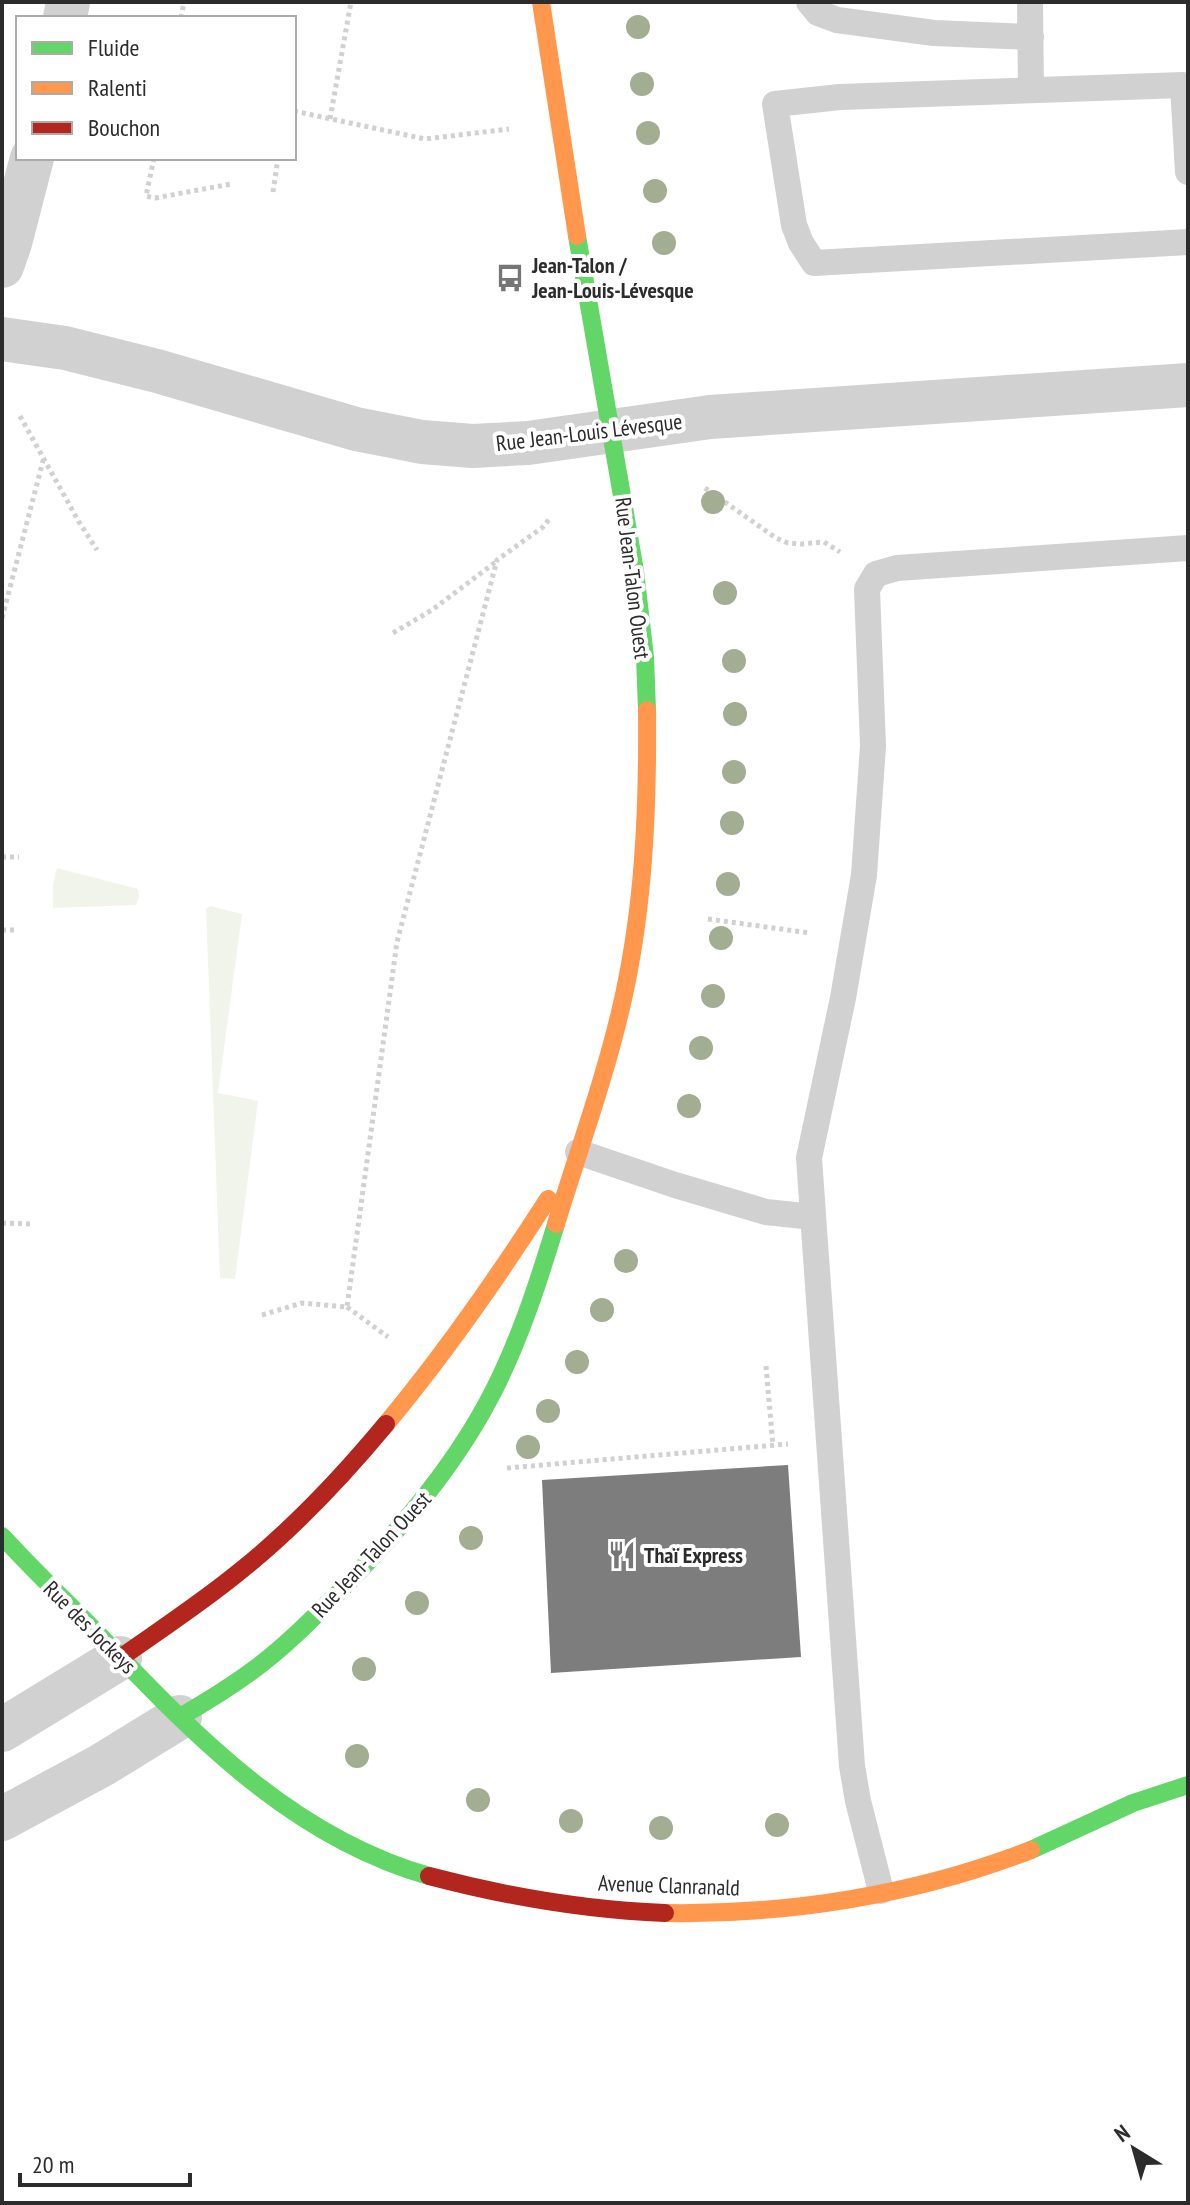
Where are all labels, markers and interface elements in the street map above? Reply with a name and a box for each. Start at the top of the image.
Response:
legend [16,16,296,160]
text: Fluide [88,32,139,63]
text: Ralenti [88,72,147,103]
text: Bouchon [88,112,160,143]
place label: Jean-Talon / Jean-Louis-Lévesque [531,251,694,304]
bus stop icon: Jean-Talon / Jean-Louis-Lévesque [495,263,525,293]
street label: Rue Jean-Louis Lévesque [494,407,684,457]
street label: Rue Jean-Talon Ouest [609,496,657,660]
street label: Rue Jean-Talon Ouest [305,1485,437,1623]
restaurant icon: Thaï Express [607,1540,637,1570]
place label: Thaï Express [644,1541,743,1569]
street label: Rue des Jockeys [38,1575,142,1679]
street label: Avenue Clanranald [598,1869,740,1901]
north arrow [1094,2109,1174,2189]
text: N [1109,2118,1135,2148]
scale bar [20,2137,190,2187]
text: 20 m [32,2149,74,2180]

